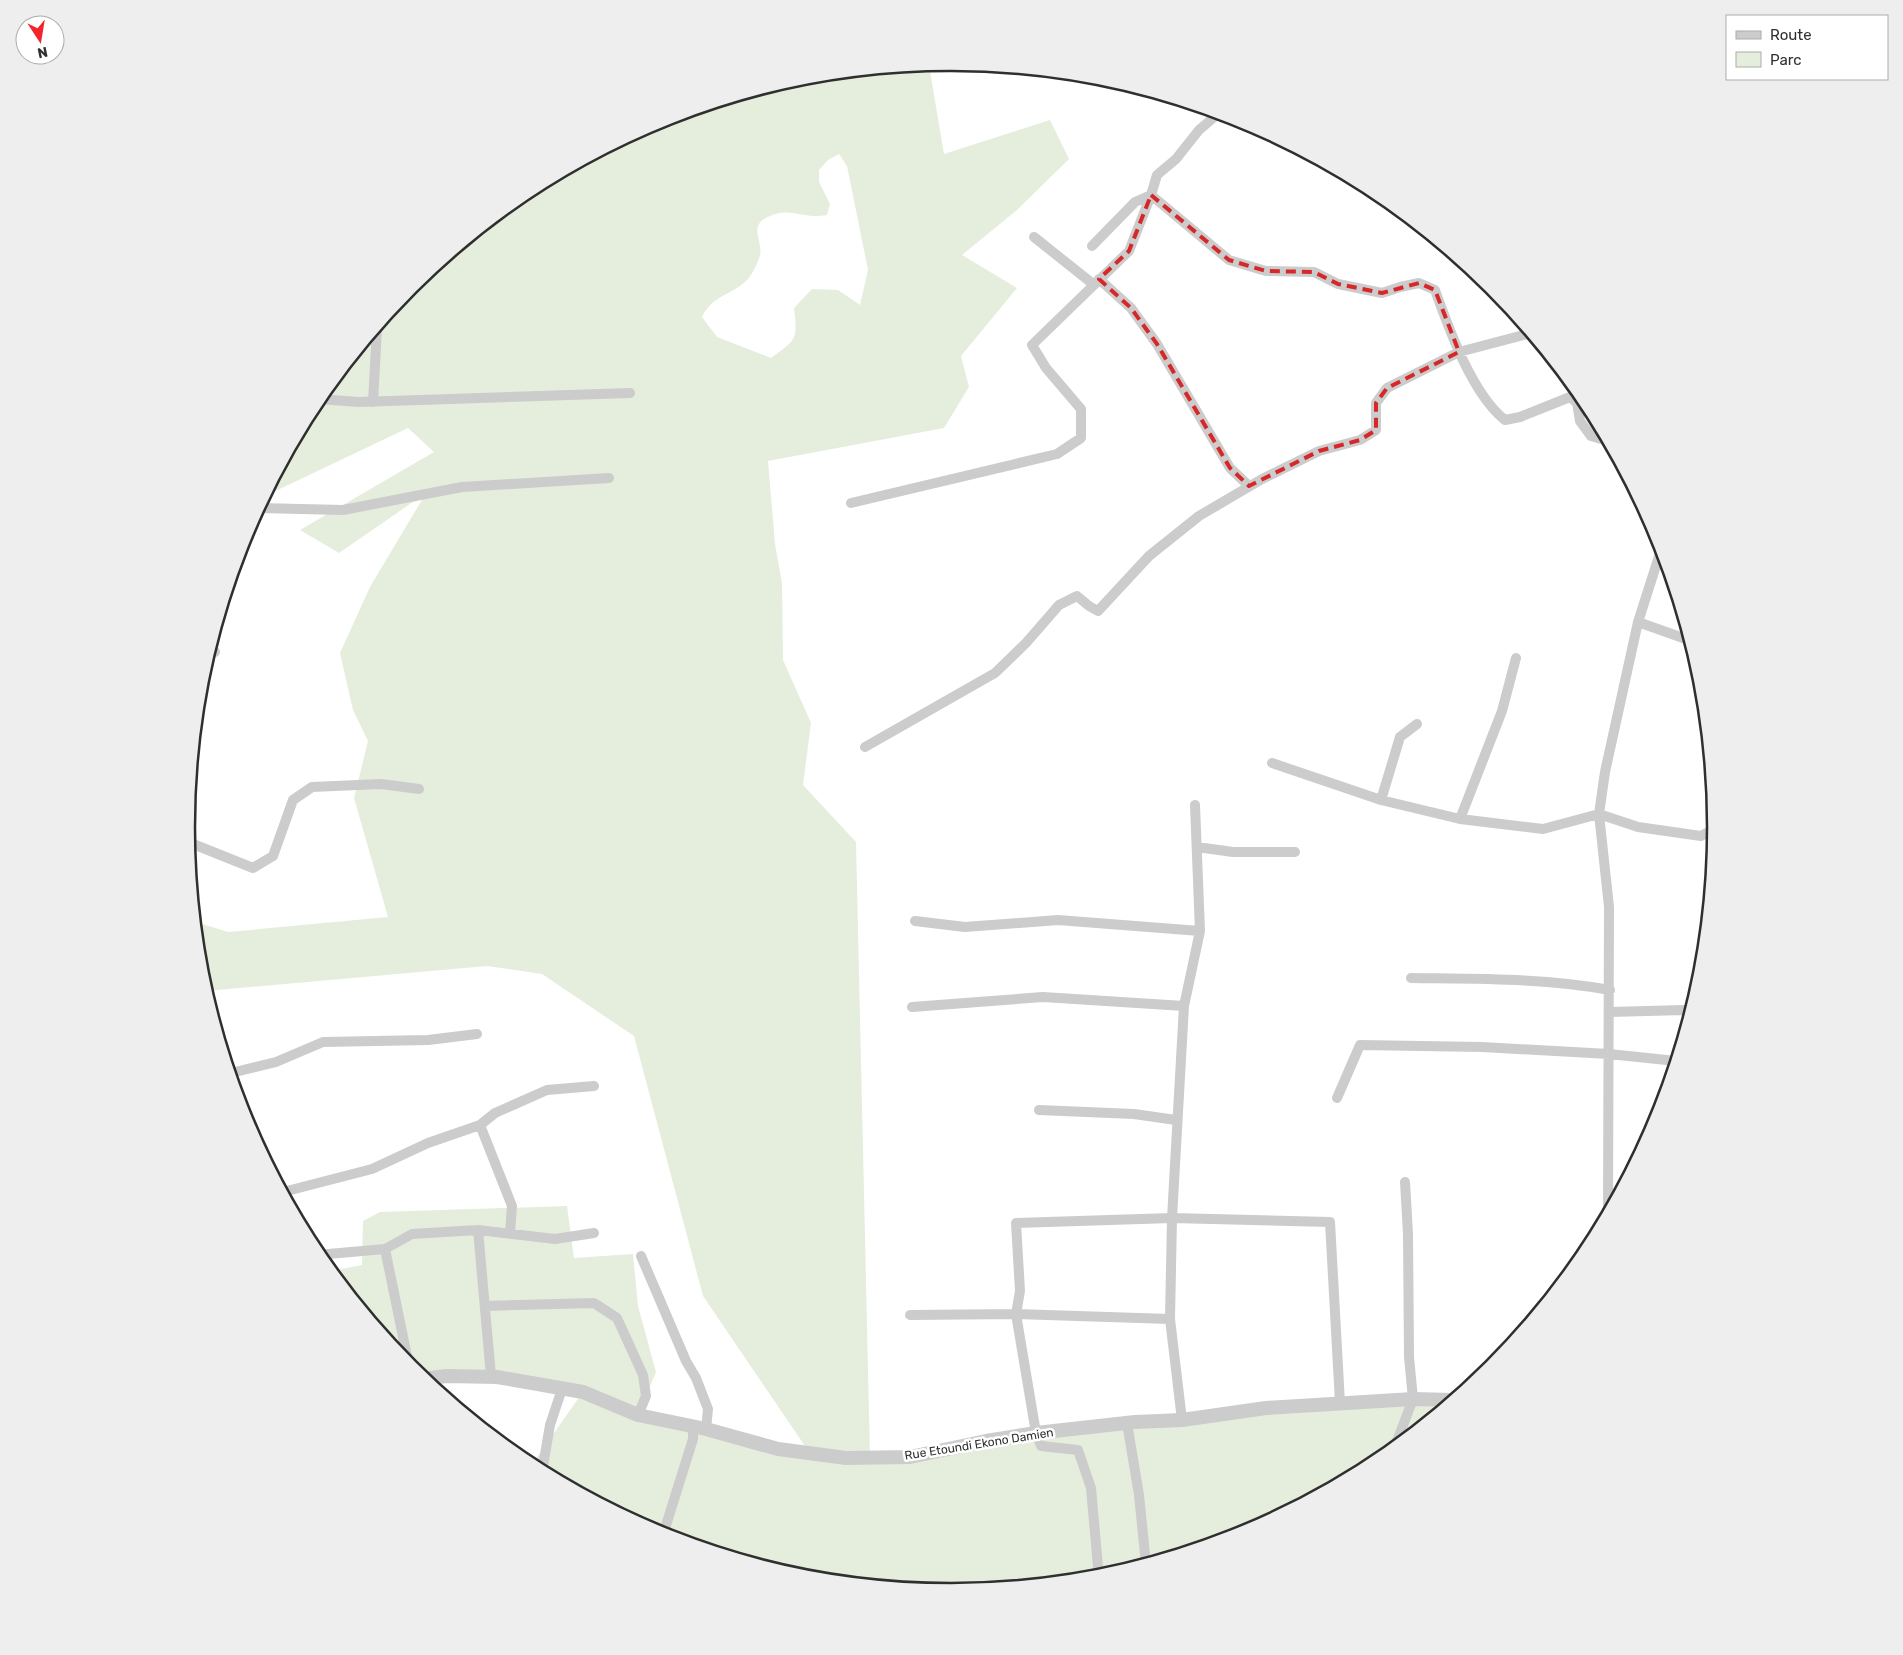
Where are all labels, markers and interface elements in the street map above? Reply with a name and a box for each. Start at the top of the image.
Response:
north arrow [15,15,65,65]
legend [1726,15,1888,80]
text: Route [1770,26,1812,44]
text: N [36,43,49,62]
text: Parc [1770,51,1802,69]
street label: Rue Etoundi Ekono Damien [904,1425,1054,1463]

